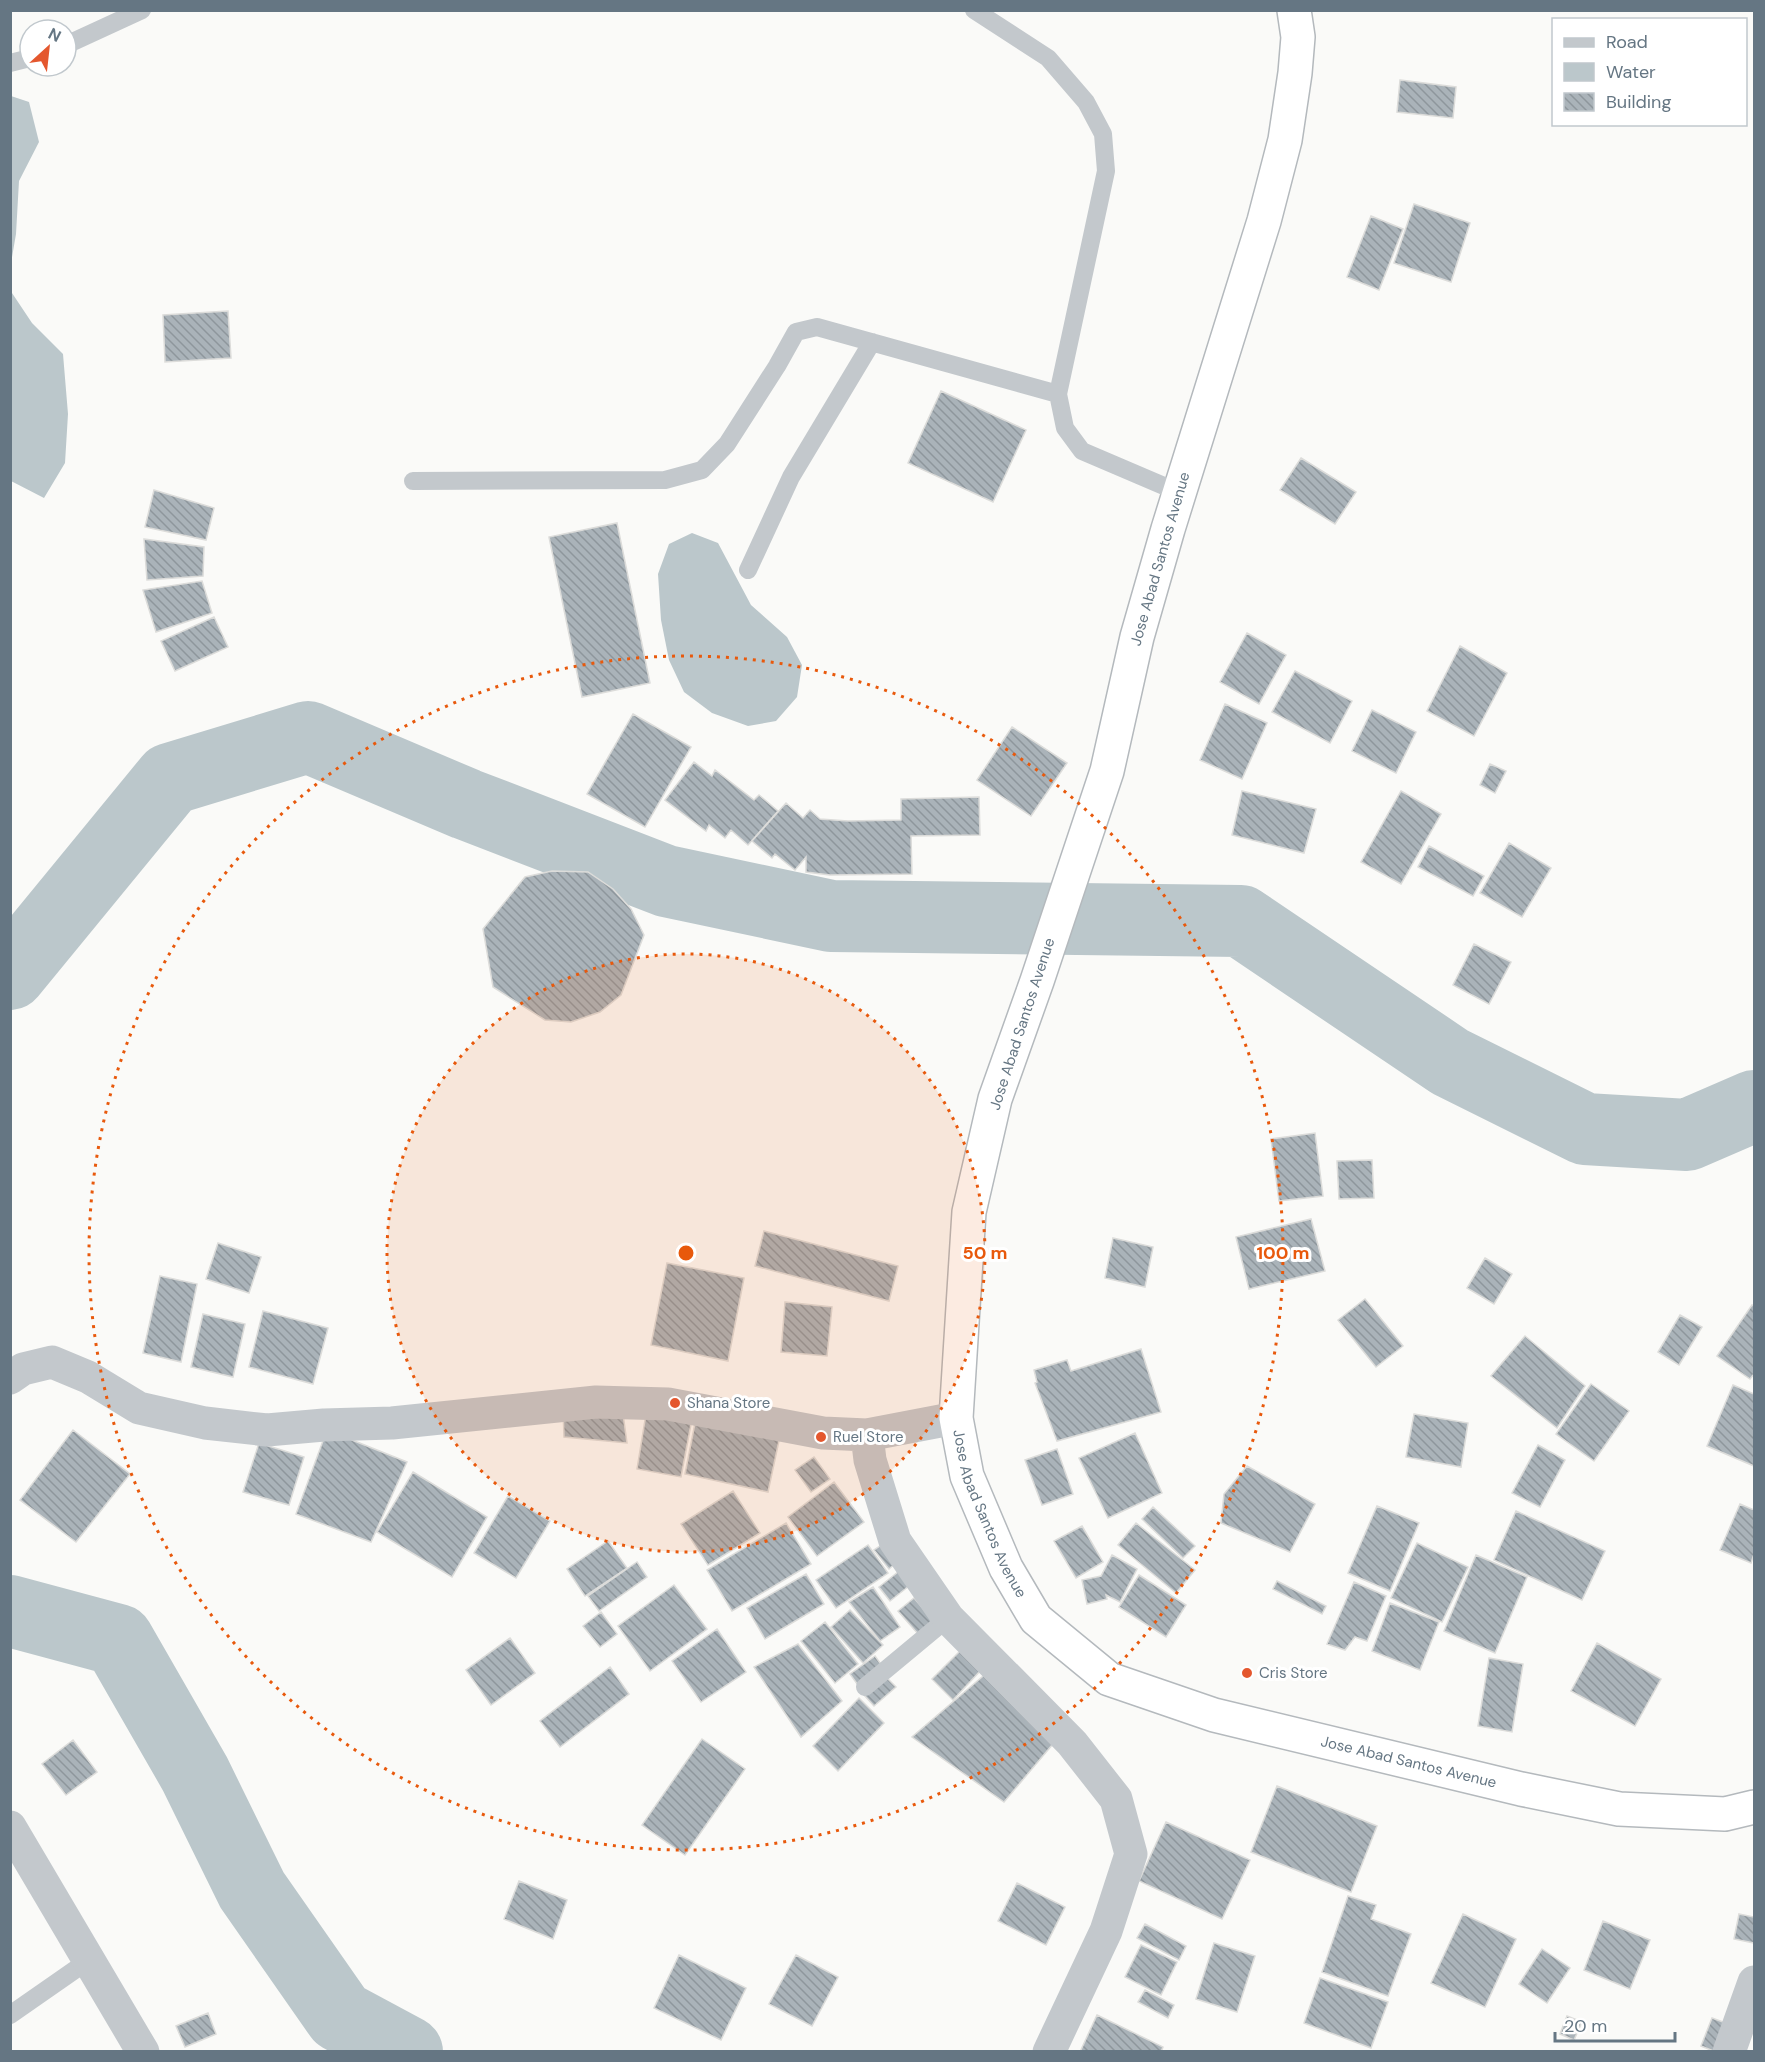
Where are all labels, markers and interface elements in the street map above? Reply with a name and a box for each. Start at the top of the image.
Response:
north arrow [18,18,78,78]
legend [1552,18,1747,126]
text: N [45,23,65,47]
text: Road [1606,30,1648,54]
text: Water [1606,60,1656,84]
text: Building [1606,90,1671,114]
street label: Jose Abad Santos Avenue [1126,470,1194,648]
street label: Jose Abad Santos Avenue [985,935,1059,1113]
text: 50 m [962,1241,1008,1265]
text: 100 m [1256,1241,1310,1265]
centre of rings [676,1243,696,1263]
place label: Shana Store [687,1393,770,1413]
marker: Shana Store [668,1396,682,1410]
place label: Ruel Store [833,1427,903,1447]
street label: Jose Abad Santos Avenue [948,1428,1031,1601]
marker: Ruel Store [814,1430,828,1444]
place label: Cris Store [1259,1663,1327,1683]
marker: Cris Store [1240,1666,1254,1680]
street label: Jose Abad Santos Avenue [1319,1731,1499,1793]
scale bar [1555,2005,1675,2043]
text: 20 m [1564,2014,1607,2038]

